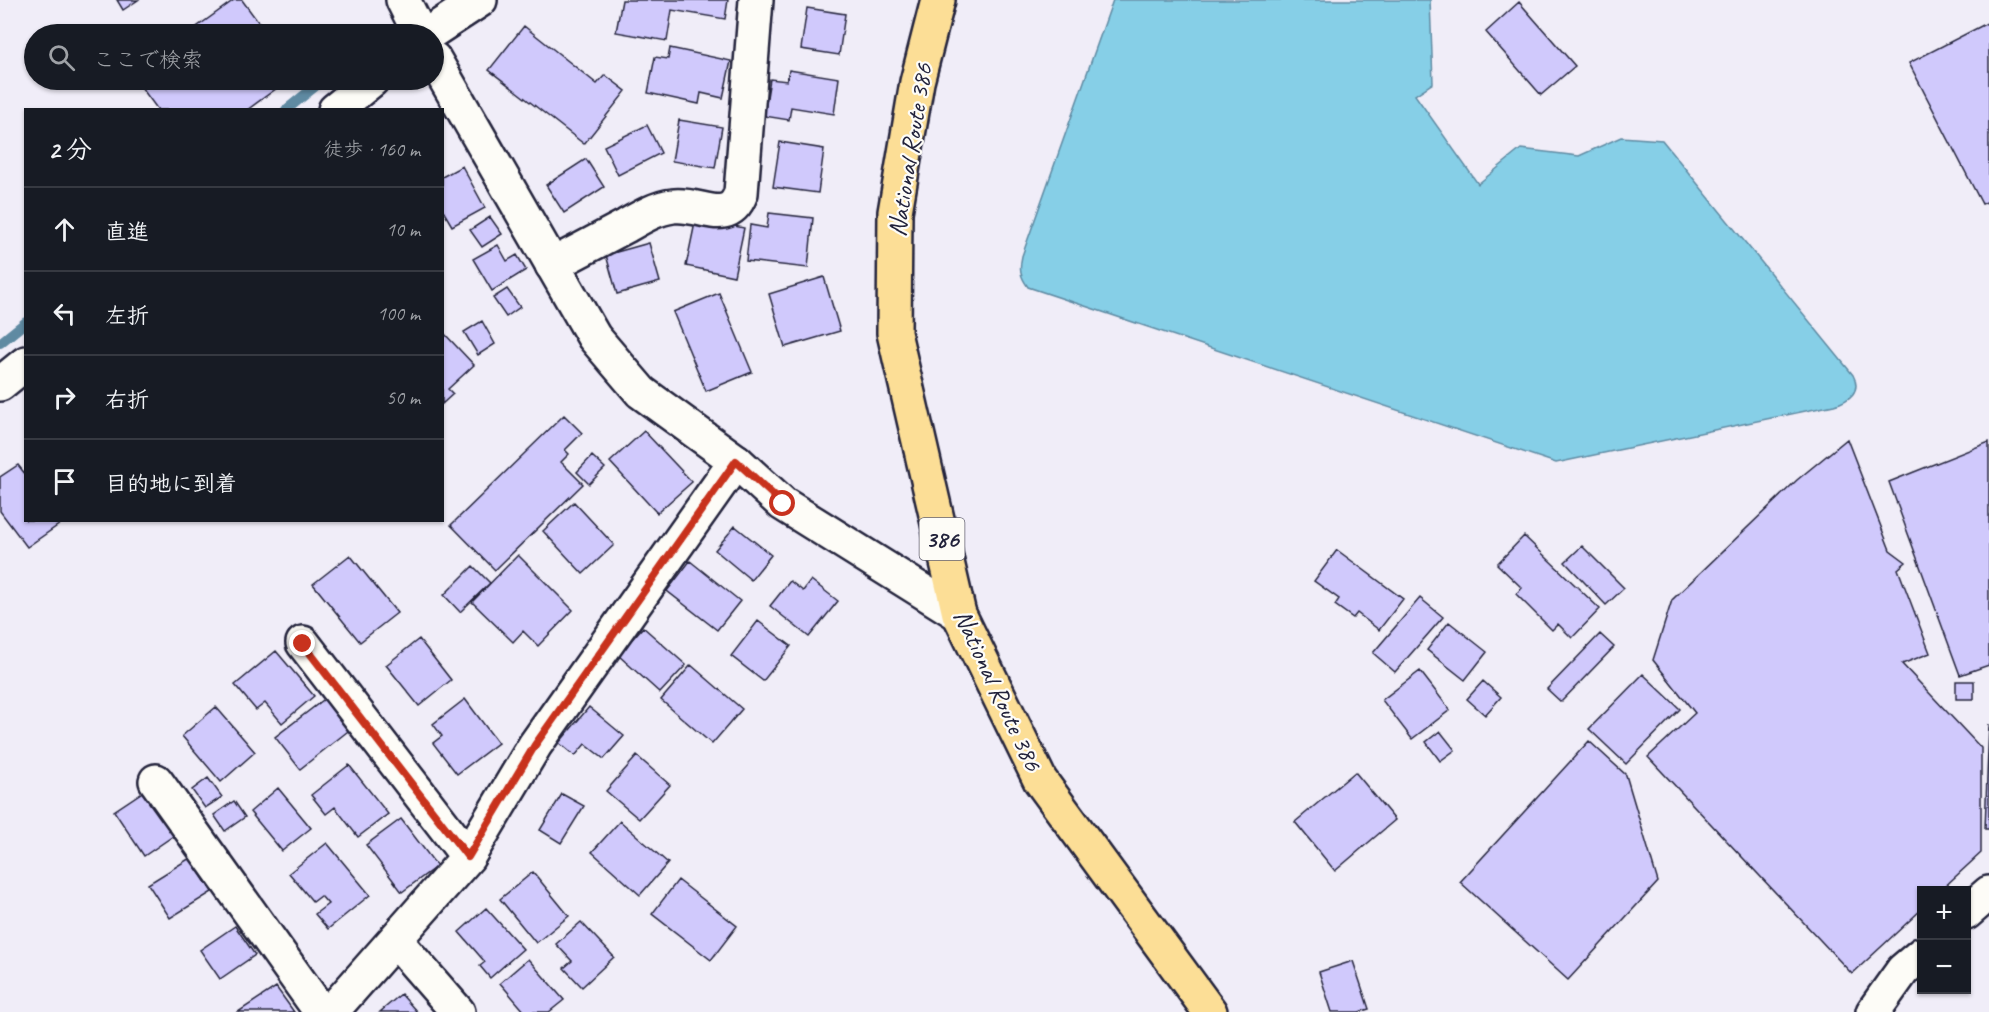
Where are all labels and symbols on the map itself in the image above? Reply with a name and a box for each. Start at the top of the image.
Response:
street label: National Route 386 [880,60,940,239]
route start [769,490,795,516]
road number: 386 [920,518,964,560]
street label: National Route 386 [946,604,1050,777]
route end [289,630,315,656]

